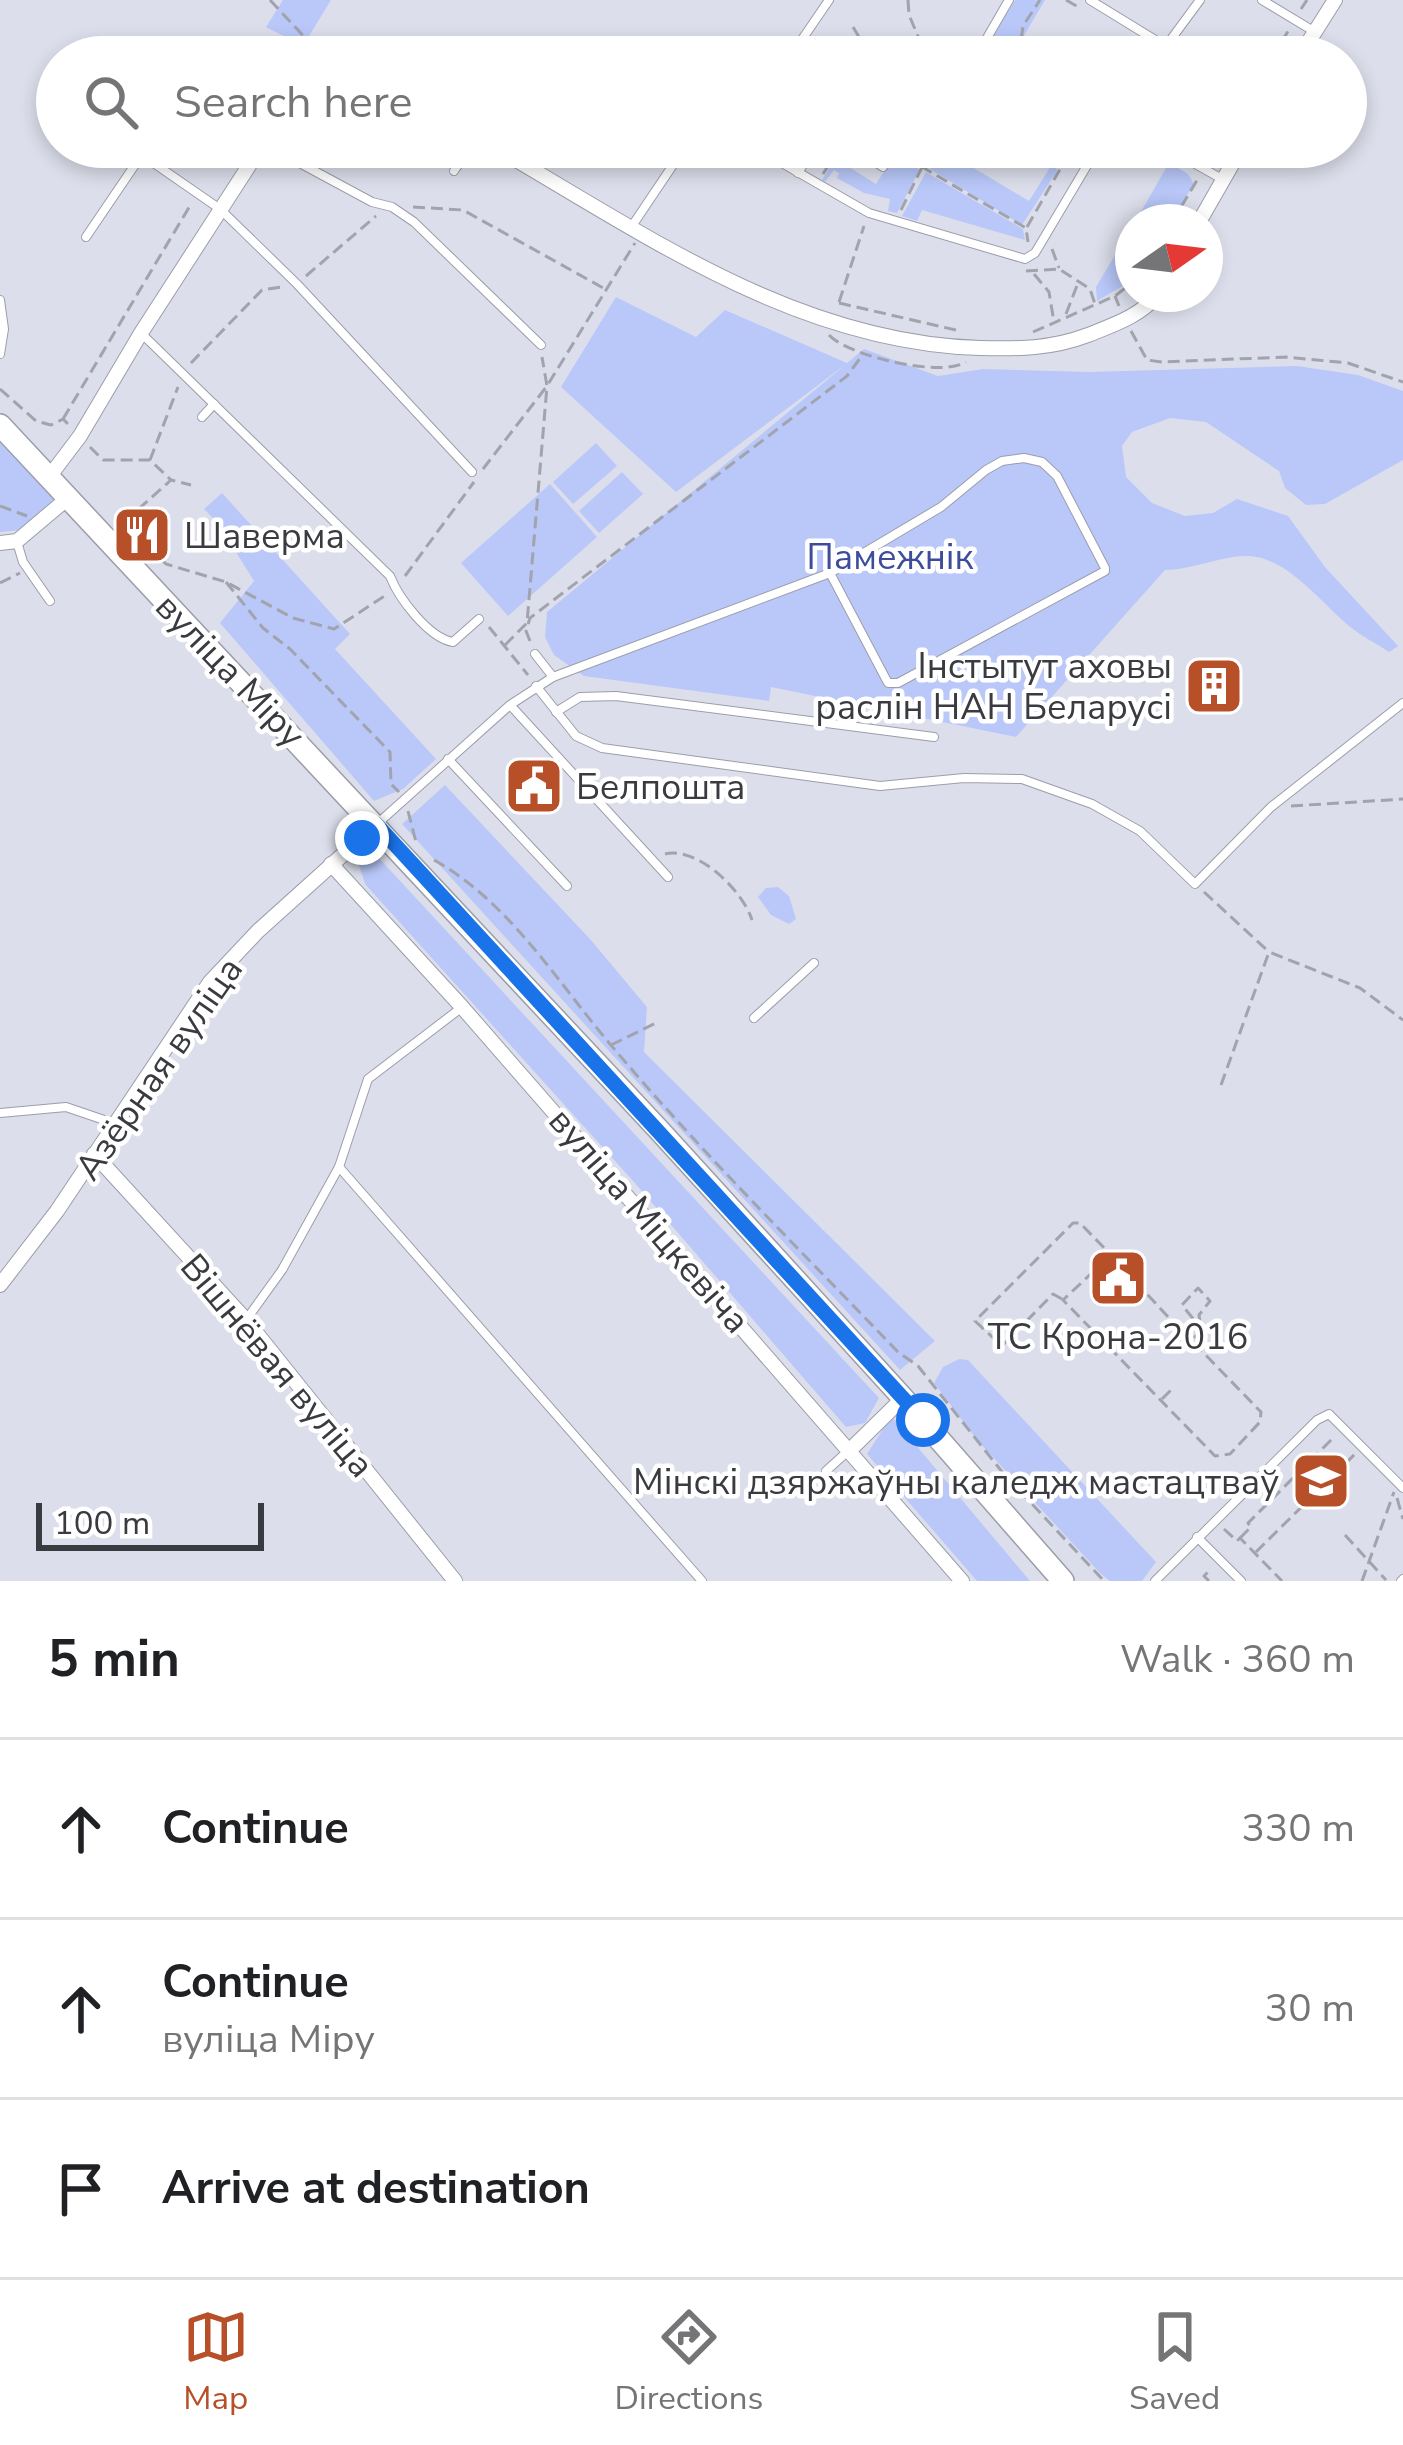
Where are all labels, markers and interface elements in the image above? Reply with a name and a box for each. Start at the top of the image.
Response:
search box [36,36,1367,168]
icon: search [78,69,144,135]
text: Search here [174,72,413,133]
north arrow [1115,204,1223,312]
restaurant icon: Шаверма [111,504,173,566]
place label: Шаверма [184,512,345,561]
park label: Памежнік [807,533,974,582]
street label: вуліца Міру [144,583,316,759]
place label: Інстытут аховы раслін НАН Беларусі [815,642,1172,732]
building icon: Інстытут аховы раслін НАН Беларусі [1183,655,1245,717]
public building icon: Белпошта [503,755,565,817]
place label: Белпошта [576,763,746,812]
route end [335,811,389,865]
street label: Азёрная вуліца [64,948,254,1190]
street label: вуліца Міцкевіча [537,1098,761,1344]
street label: Вішнёвая вуліца [169,1244,385,1488]
public building icon: ТС Крона-2016 [1087,1247,1149,1309]
place label: ТС Крона-2016 [988,1313,1248,1362]
route start [896,1393,950,1447]
school or university icon: Мінскі дзяржаўны каледж мастацтваў [1290,1450,1352,1512]
place label: Мінскі дзяржаўны каледж мастацтваў [633,1458,1279,1507]
scale bar [36,1497,264,1550]
text: 100 m [54,1501,150,1546]
text: 5 min [48,1624,180,1694]
text: Walk · 360 m [1120,1633,1355,1686]
icon: ahead [48,1796,114,1862]
text: Continue [162,1798,349,1859]
text: 330 m [1241,1802,1355,1855]
text: Continue [162,1952,349,2013]
icon: ahead [48,1976,114,2042]
text: 30 m [1265,1982,1355,2035]
text: вуліца Міру [162,2013,375,2066]
icon: arrive [48,2156,114,2222]
text: Arrive at destination [162,2158,590,2219]
tab: Map [183,2304,249,2421]
tab: Directions [615,2304,763,2421]
tab: Saved [1129,2304,1220,2421]

